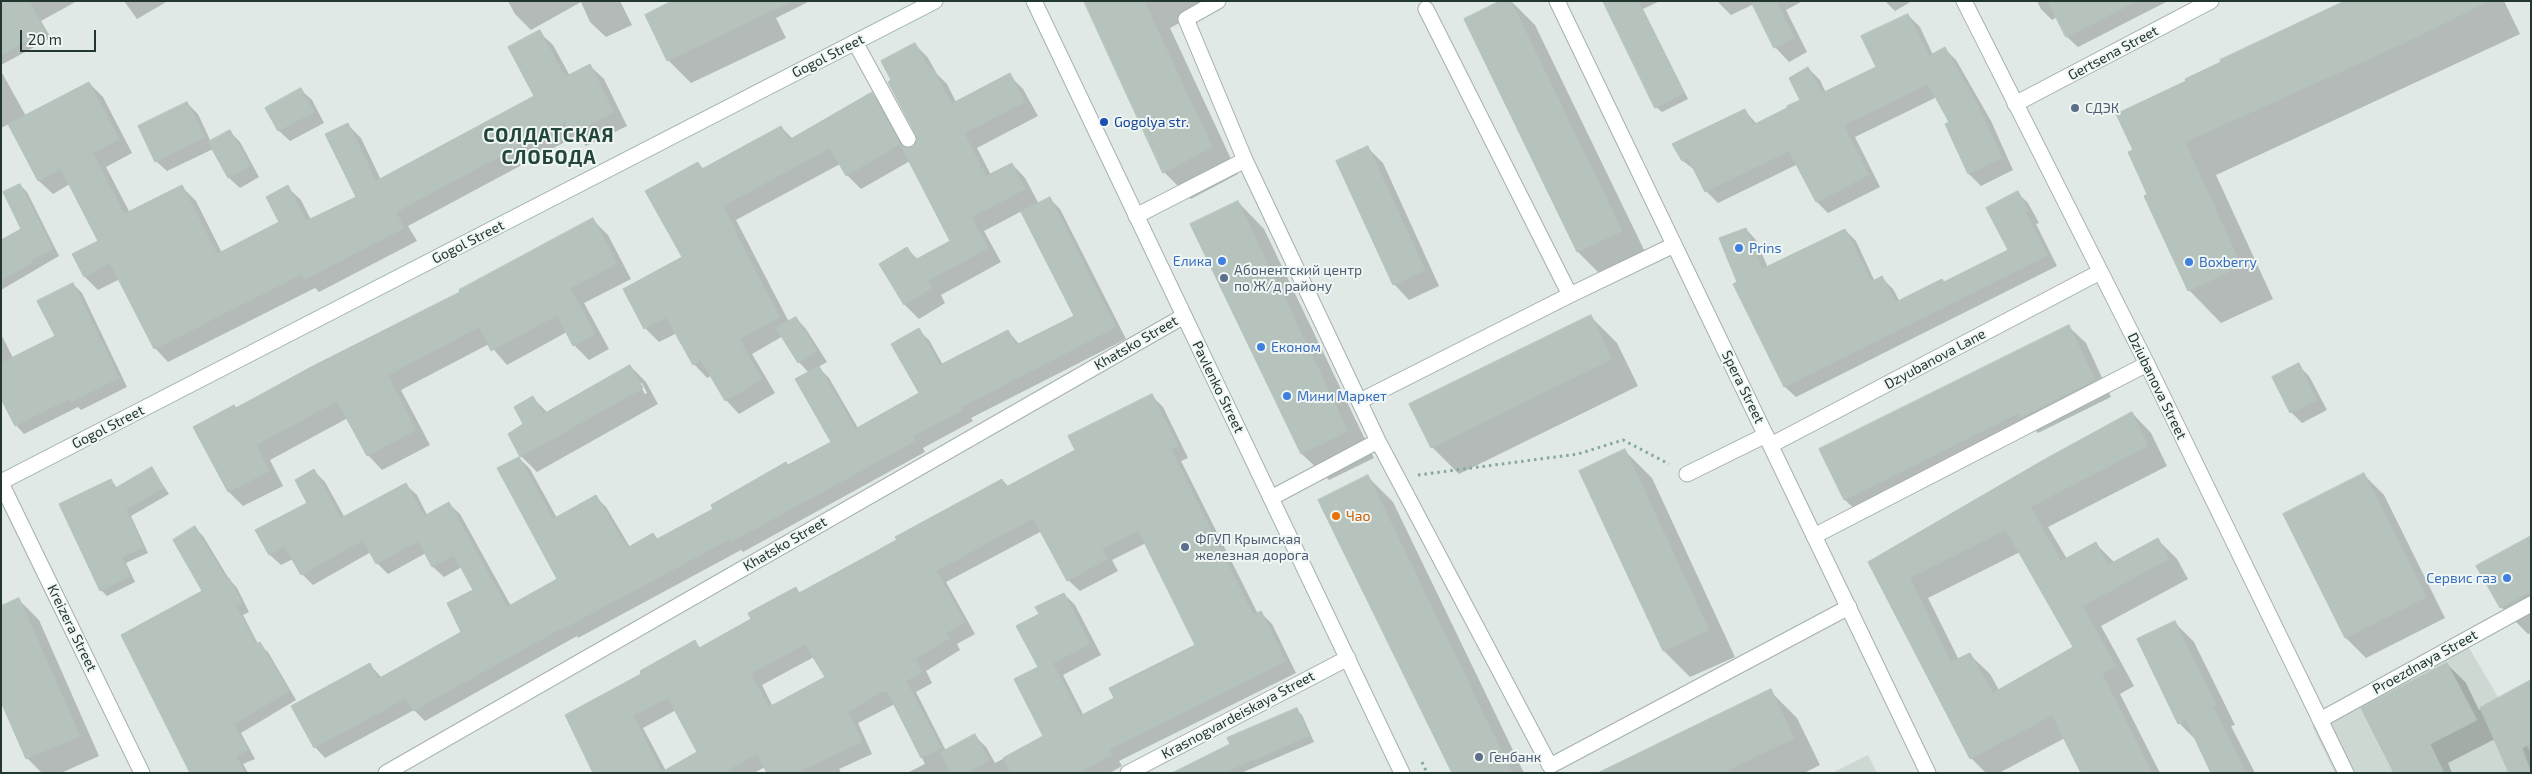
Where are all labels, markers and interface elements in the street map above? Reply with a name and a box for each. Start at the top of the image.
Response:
scale bar [22,20,99,52]
street label: Gertsena Street [2065,22,2161,84]
text: 20 m [28,30,62,48]
street label: Gogol Street [789,31,867,81]
place label: СДЭК [2085,100,2119,116]
marker: СДЭК [2069,102,2081,114]
place label: Gogolya str. [1114,114,1189,130]
marker: Gogolya str. [1098,116,1110,128]
district label: СОЛДАТСКАЯ СЛОБОДА [482,125,616,169]
street label: Gogol Street [429,217,507,267]
place label: Prins [1749,240,1782,256]
marker: Prins [1733,242,1745,254]
place label: Елика [1173,253,1212,269]
place label: Boxberry [2199,254,2257,270]
marker: Елика [1216,255,1228,267]
marker: Boxberry [2183,256,2195,268]
place label: Абонентский центр по Ж/д району [1234,262,1362,294]
marker: Абонентский центр по Ж/д району [1218,272,1230,284]
street label: Khatsko Street [1091,312,1181,374]
street label: Dzyubanova Lane [1882,325,1988,393]
street label: Dziubanova Street [2124,330,2190,442]
street label: Pavlenko Street [1189,338,1247,436]
place label: Економ [1271,339,1321,355]
marker: Економ [1255,341,1267,353]
street label: Spera Street [1718,348,1768,426]
place label: Мини Маркет [1297,388,1387,404]
marker: Мини Маркет [1281,390,1293,402]
street label: Gogol Street [69,402,147,452]
place label: Чао [1346,508,1370,524]
marker: Чао [1330,510,1342,522]
street label: Khatsko Street [740,513,830,575]
place label: ФГУП Крымская железная дорога [1195,531,1309,564]
marker: ФГУП Крымская железная дорога [1179,541,1191,553]
place label: Сервис газ [2426,570,2497,586]
marker: Сервис газ [2501,572,2513,584]
street label: Kreizera Street [44,582,100,674]
street label: Proezdnaya Street [2370,626,2480,698]
street label: Krasnogvardeiskaya Street [1159,667,1317,763]
place label: Генбанк [1489,749,1541,765]
marker: Генбанк [1473,751,1485,763]

